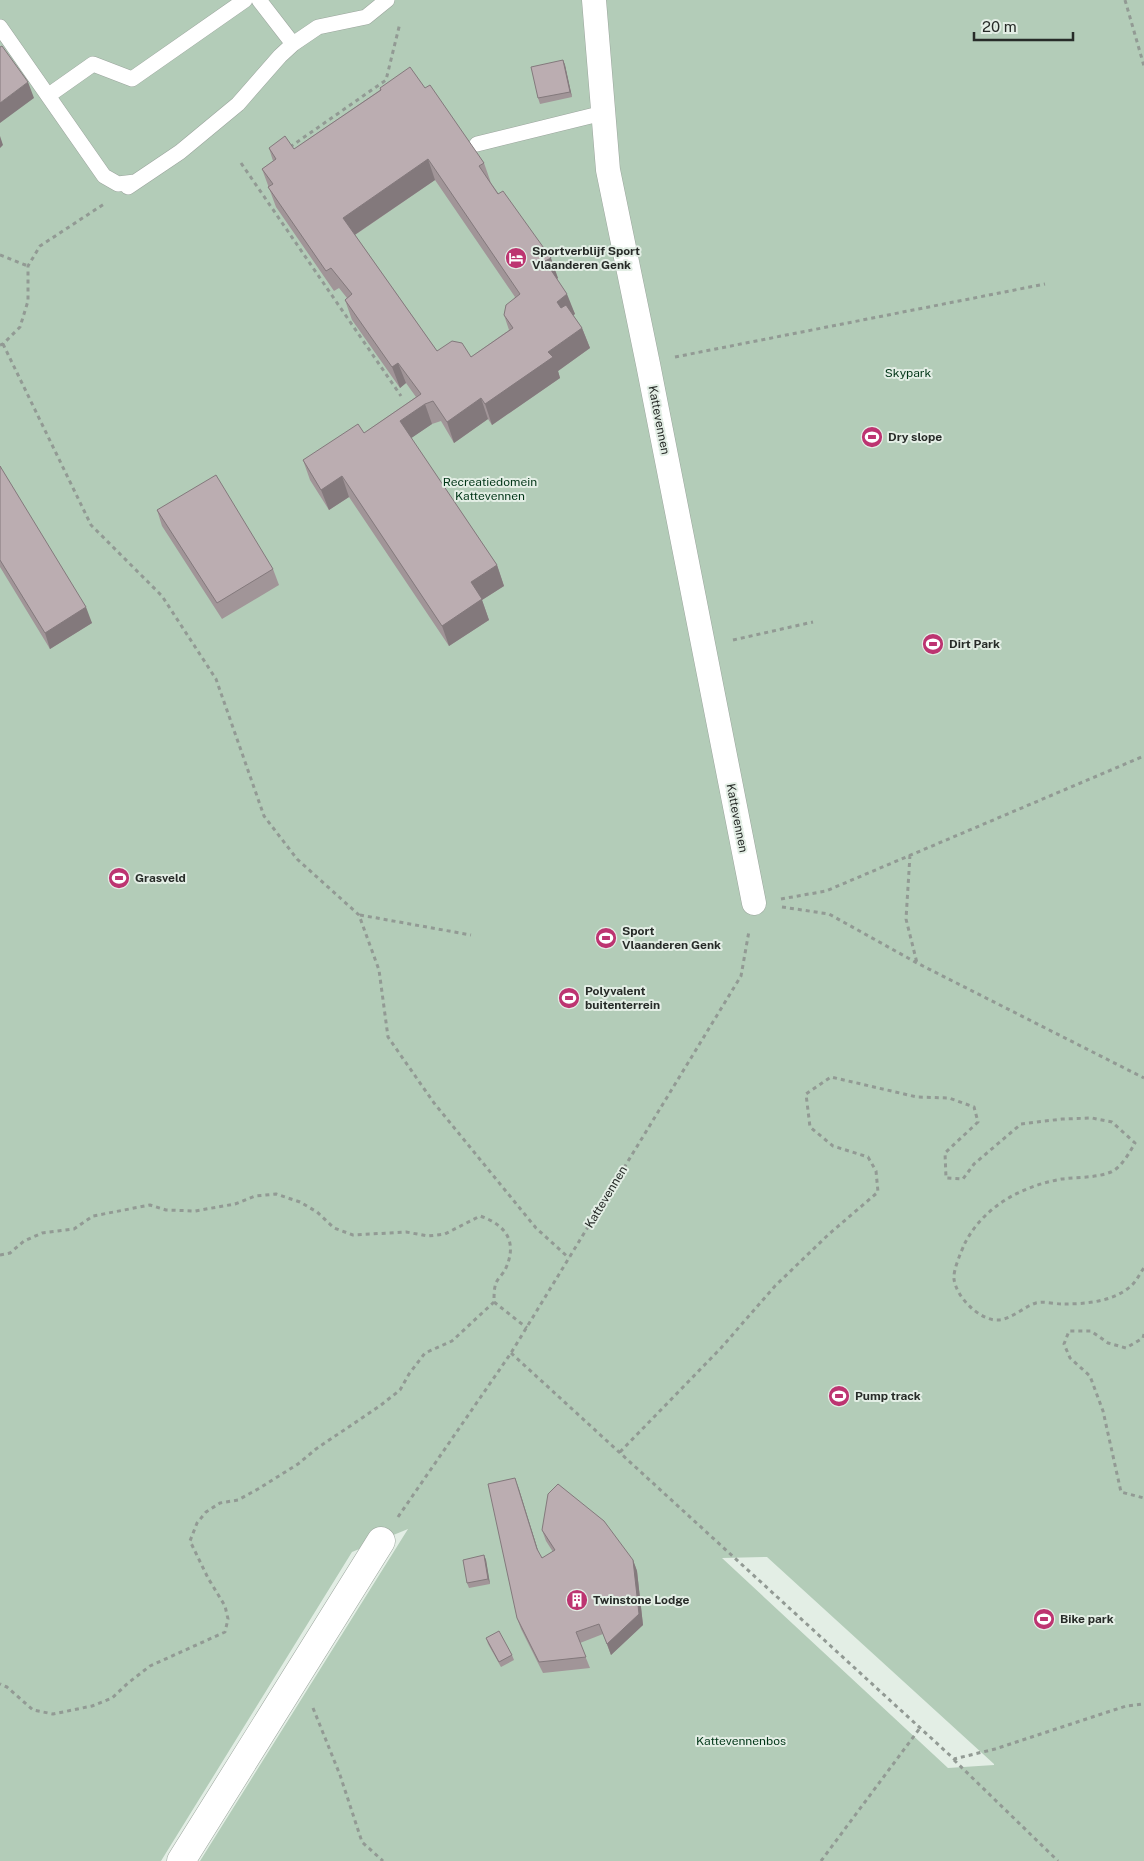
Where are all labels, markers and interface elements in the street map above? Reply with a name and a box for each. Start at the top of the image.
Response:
scale bar [974,10,1073,42]
text: 20 m [982,18,1017,35]
place label: Sportverblijf Sport Vlaanderen Genk [532,244,640,272]
hotel icon: Sportverblijf Sport Vlaanderen Genk [504,246,528,270]
park label: Skypark [885,366,932,380]
street label: Kattevennen [645,384,673,456]
sports icon: Dry slope [860,425,884,449]
place label: Dry slope [888,430,942,444]
park label: Recreatiedomein Kattevennen [443,475,537,503]
sports icon: Dirt Park [921,632,945,656]
place label: Dirt Park [949,637,1000,651]
street label: Kattevennen [723,782,751,854]
sports icon: Grasveld [107,866,131,890]
place label: Grasveld [135,871,186,885]
place label: Sport Vlaanderen Genk [622,924,721,952]
sports icon: Sport Vlaanderen Genk [594,926,618,950]
place label: Polyvalent buitenterrein [585,984,660,1012]
sports icon: Polyvalent buitenterrein [557,986,581,1010]
street label: Kattevennen [582,1163,630,1231]
sports icon: Pump track [827,1384,851,1408]
place label: Pump track [855,1389,921,1403]
building icon: Twinstone Lodge [565,1588,589,1612]
place label: Twinstone Lodge [593,1593,690,1607]
sports icon: Bike park [1032,1607,1056,1631]
place label: Bike park [1060,1612,1114,1626]
park label: Kattevennenbos [696,1734,786,1748]

